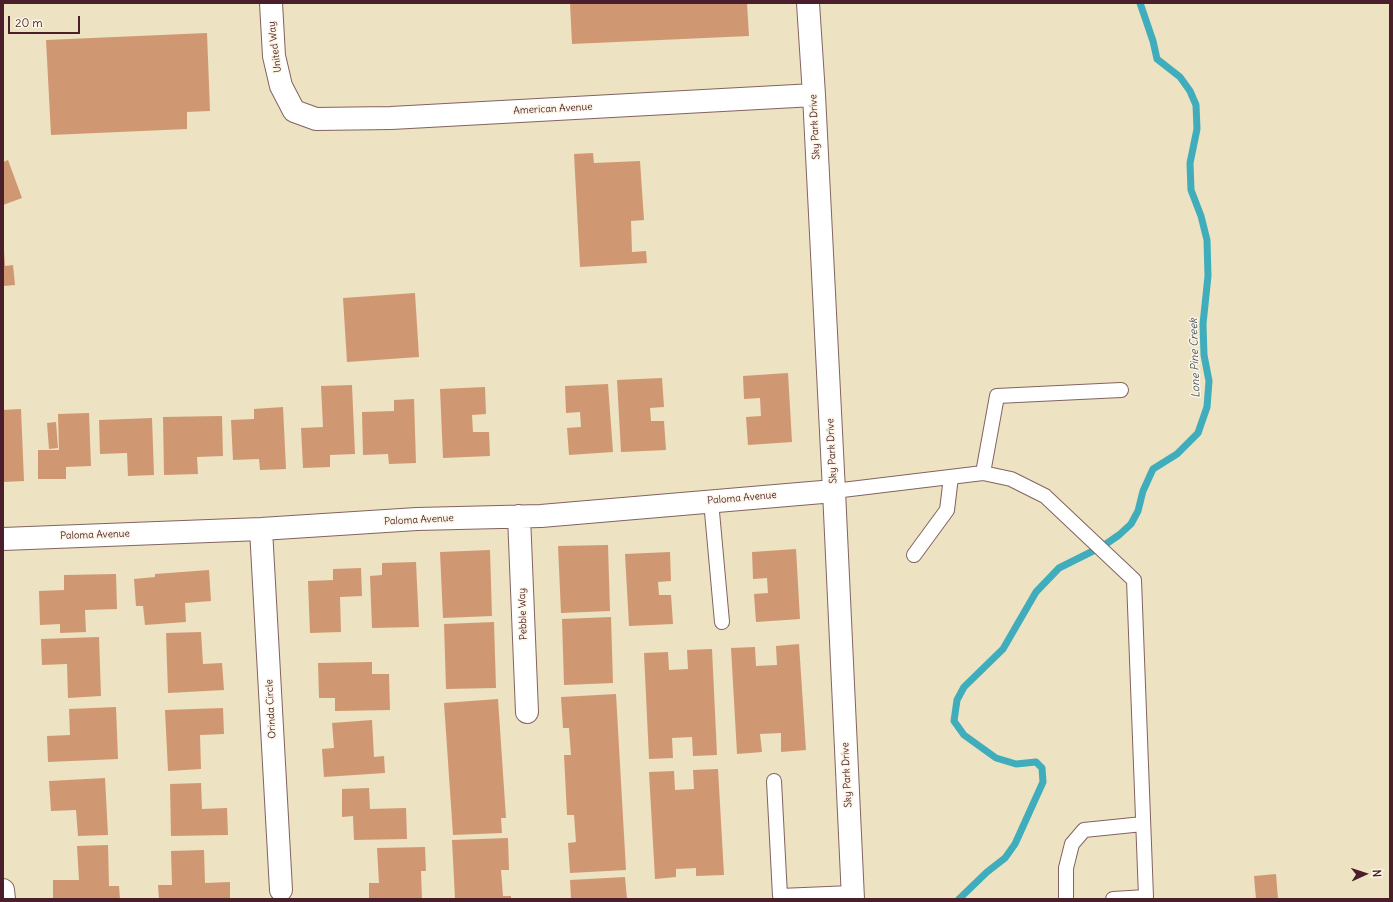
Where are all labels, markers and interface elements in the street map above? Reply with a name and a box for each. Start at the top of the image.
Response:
scale bar [10,8,82,34]
text: 20 m [15,15,43,30]
street label: United Way [266,21,284,73]
street label: Sky Park Drive [807,94,823,160]
street label: American Avenue [513,101,593,117]
water label: Lone Pine Creek [1187,318,1203,398]
street label: Sky Park Drive [824,418,840,484]
street label: Paloma Avenue [707,489,777,507]
street label: Paloma Avenue [384,512,454,528]
street label: Paloma Avenue [60,528,130,542]
street label: Pebble Way [516,588,530,640]
street label: Orinda Circle [263,679,279,739]
street label: Sky Park Drive [839,742,855,808]
north arrow [1345,854,1385,894]
text: N [1370,869,1384,878]

